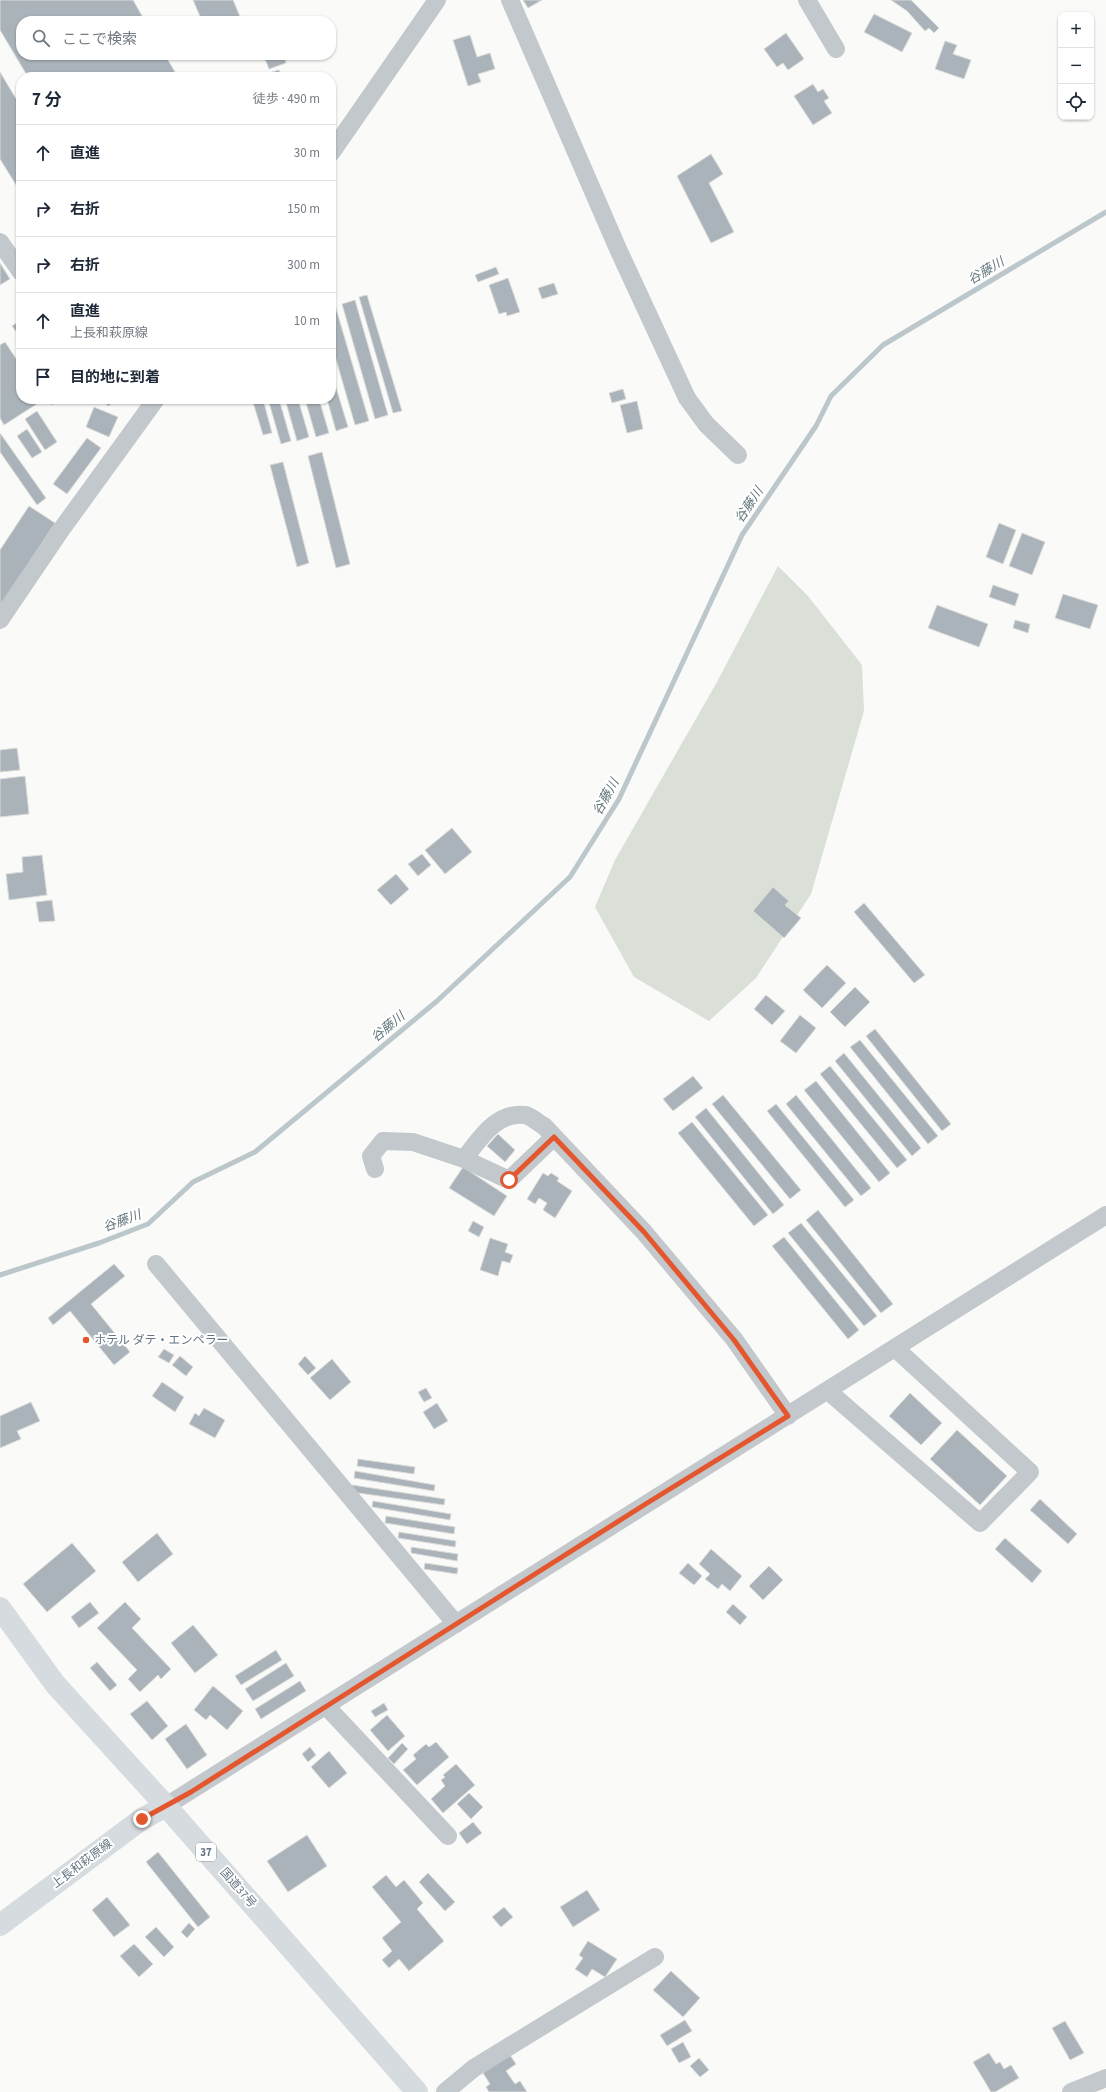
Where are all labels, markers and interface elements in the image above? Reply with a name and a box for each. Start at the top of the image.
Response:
map controls [1058,12,1094,120]
button: + [1058,12,1094,48]
search box [16,16,336,60]
icon: search [30,27,52,49]
text: ここで検索 [62,29,137,50]
button: − [1058,48,1094,84]
button: locate [1058,84,1094,120]
text: 7 分 [32,88,61,112]
text: 徒歩 · 490 m [253,90,320,108]
icon: ahead [32,142,54,164]
text: 直進 [70,143,100,164]
text: 30 m [294,144,320,162]
icon: right [32,198,54,220]
text: 右折 [70,199,100,220]
text: 150 m [287,200,320,218]
water label: 谷藤川 [965,252,1009,289]
icon: right [32,254,54,276]
text: 右折 [70,255,100,276]
text: 300 m [287,256,320,274]
text: 直進 [70,301,100,322]
icon: ahead [32,310,54,332]
text: 10 m [294,312,320,330]
text: 上長和萩原線 [70,324,148,342]
icon: arrive [32,366,54,388]
text: 目的地に到着 [70,367,160,388]
water label: 谷藤川 [731,482,768,526]
water label: 谷藤川 [589,774,624,818]
water label: 谷藤川 [367,1006,410,1046]
route start [500,1171,518,1189]
water label: 谷藤川 [101,1205,145,1236]
place label: ホテル ダテ・エンペラー [94,1332,228,1349]
marker: ホテル ダテ・エンペラー [81,1335,91,1345]
route end [133,1810,151,1828]
street label: 上長和萩原線 [48,1836,116,1892]
road number: 37 [196,1843,216,1861]
street label: 国道37号 [216,1864,260,1912]

